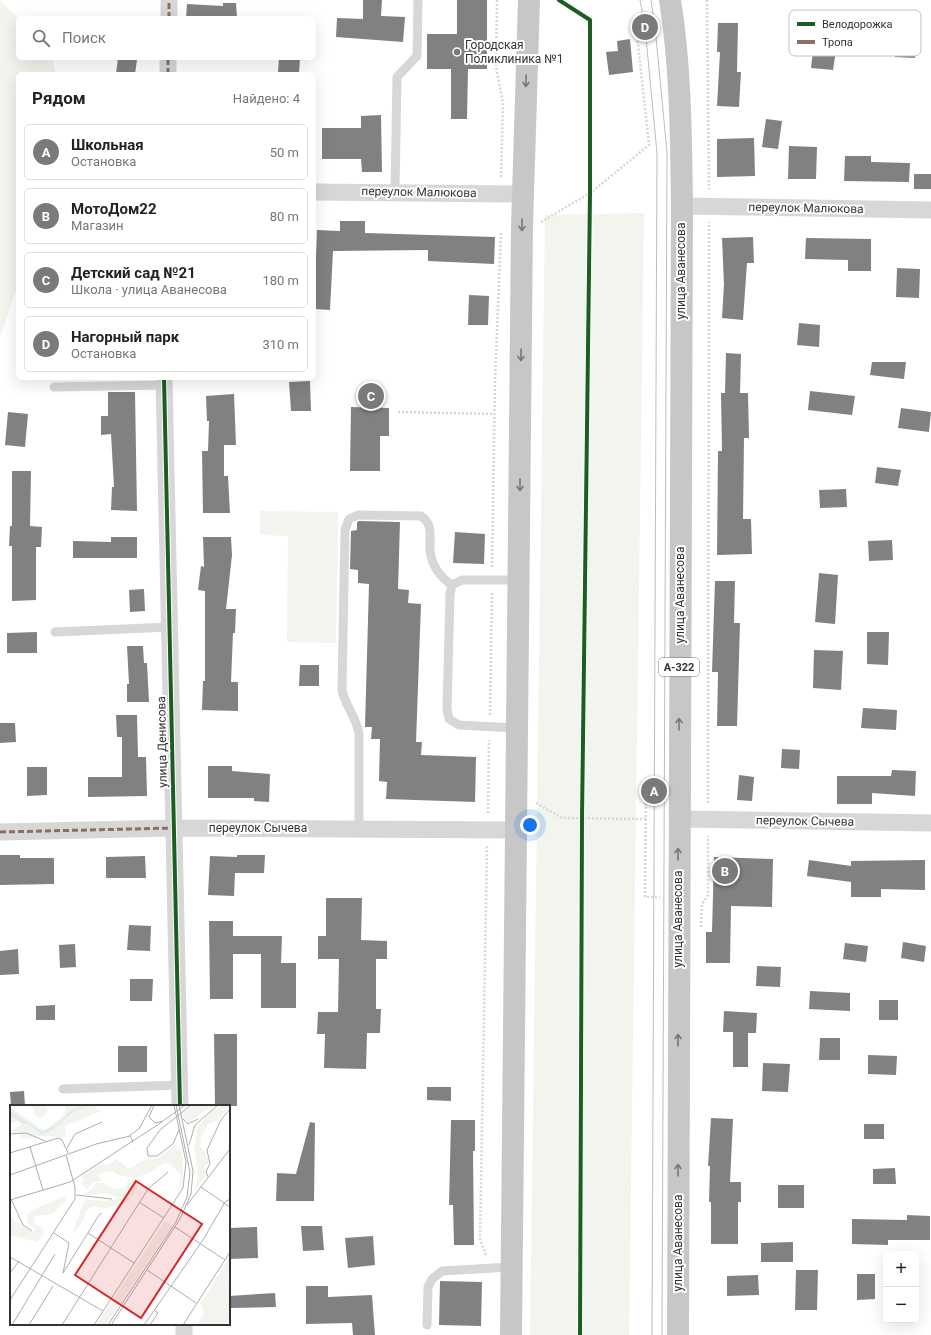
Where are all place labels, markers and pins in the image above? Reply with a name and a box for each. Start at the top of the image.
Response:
pin: D [632,12,658,42]
place label: Городская Поликлиника №1 [465,38,563,66]
marker: Городская Поликлиника №1 [452,47,462,57]
pin: C [358,381,384,411]
pin: A [641,776,667,806]
pin: B [712,856,738,886]

